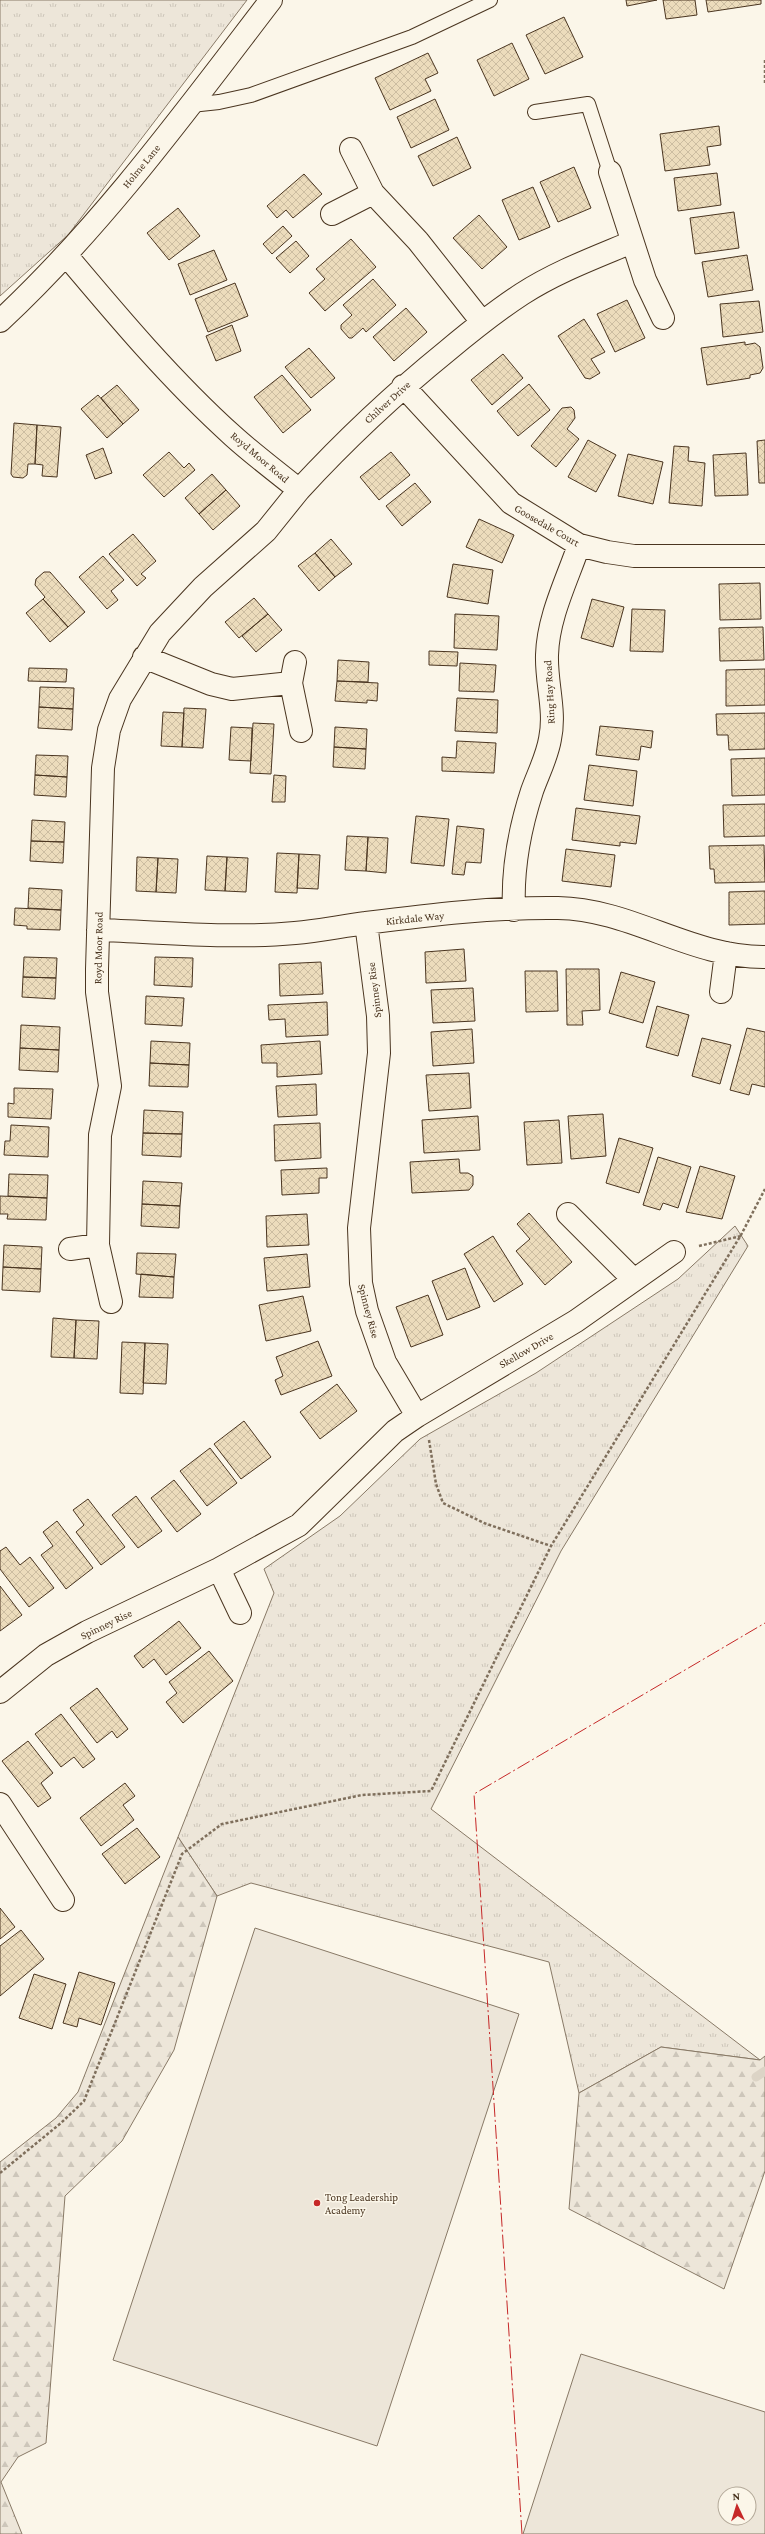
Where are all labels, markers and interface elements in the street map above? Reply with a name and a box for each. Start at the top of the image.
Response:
street label: Holme Lane [120,142,162,190]
street label: Chilver Drive [361,378,413,426]
street label: Royd Moor Road [228,429,292,486]
street label: Goosedale Court [512,502,582,549]
street label: Ring Hay Road [541,659,558,724]
street label: Kirkdale Way [385,909,446,928]
street label: Royd Moor Road [91,911,106,984]
street label: Spinney Rise [365,961,384,1018]
street label: Spinney Rise [355,1283,382,1340]
street label: Skellow Drive [497,1330,555,1370]
street label: Spinney Rise [78,1606,134,1642]
place label: Tong Leadership Academy [325,2191,398,2217]
marker: Tong Leadership Academy [312,2198,322,2208]
north arrow [717,2486,757,2526]
text: N [732,2490,741,2502]

